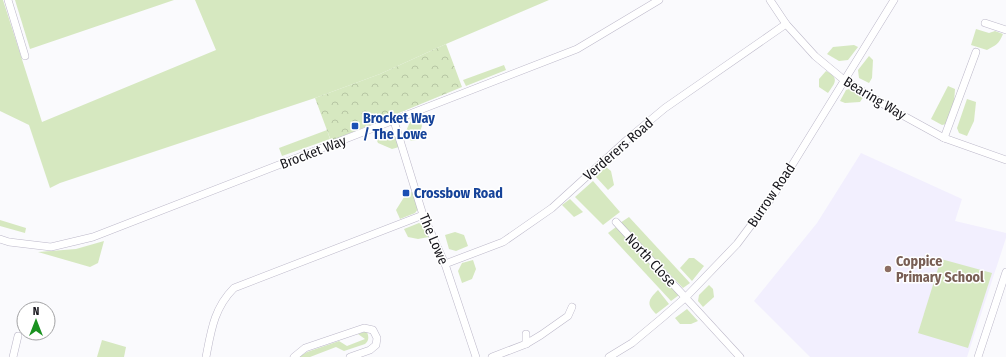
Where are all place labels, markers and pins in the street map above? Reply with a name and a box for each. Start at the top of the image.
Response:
place label: Brocket Way / The Lowe [363,110,435,143]
marker: Brocket Way / The Lowe [350,121,360,131]
place label: Crossbow Road [414,185,503,202]
marker: Crossbow Road [401,188,411,198]
place label: Coppice Primary School [896,253,984,286]
marker: Coppice Primary School [883,264,893,274]

